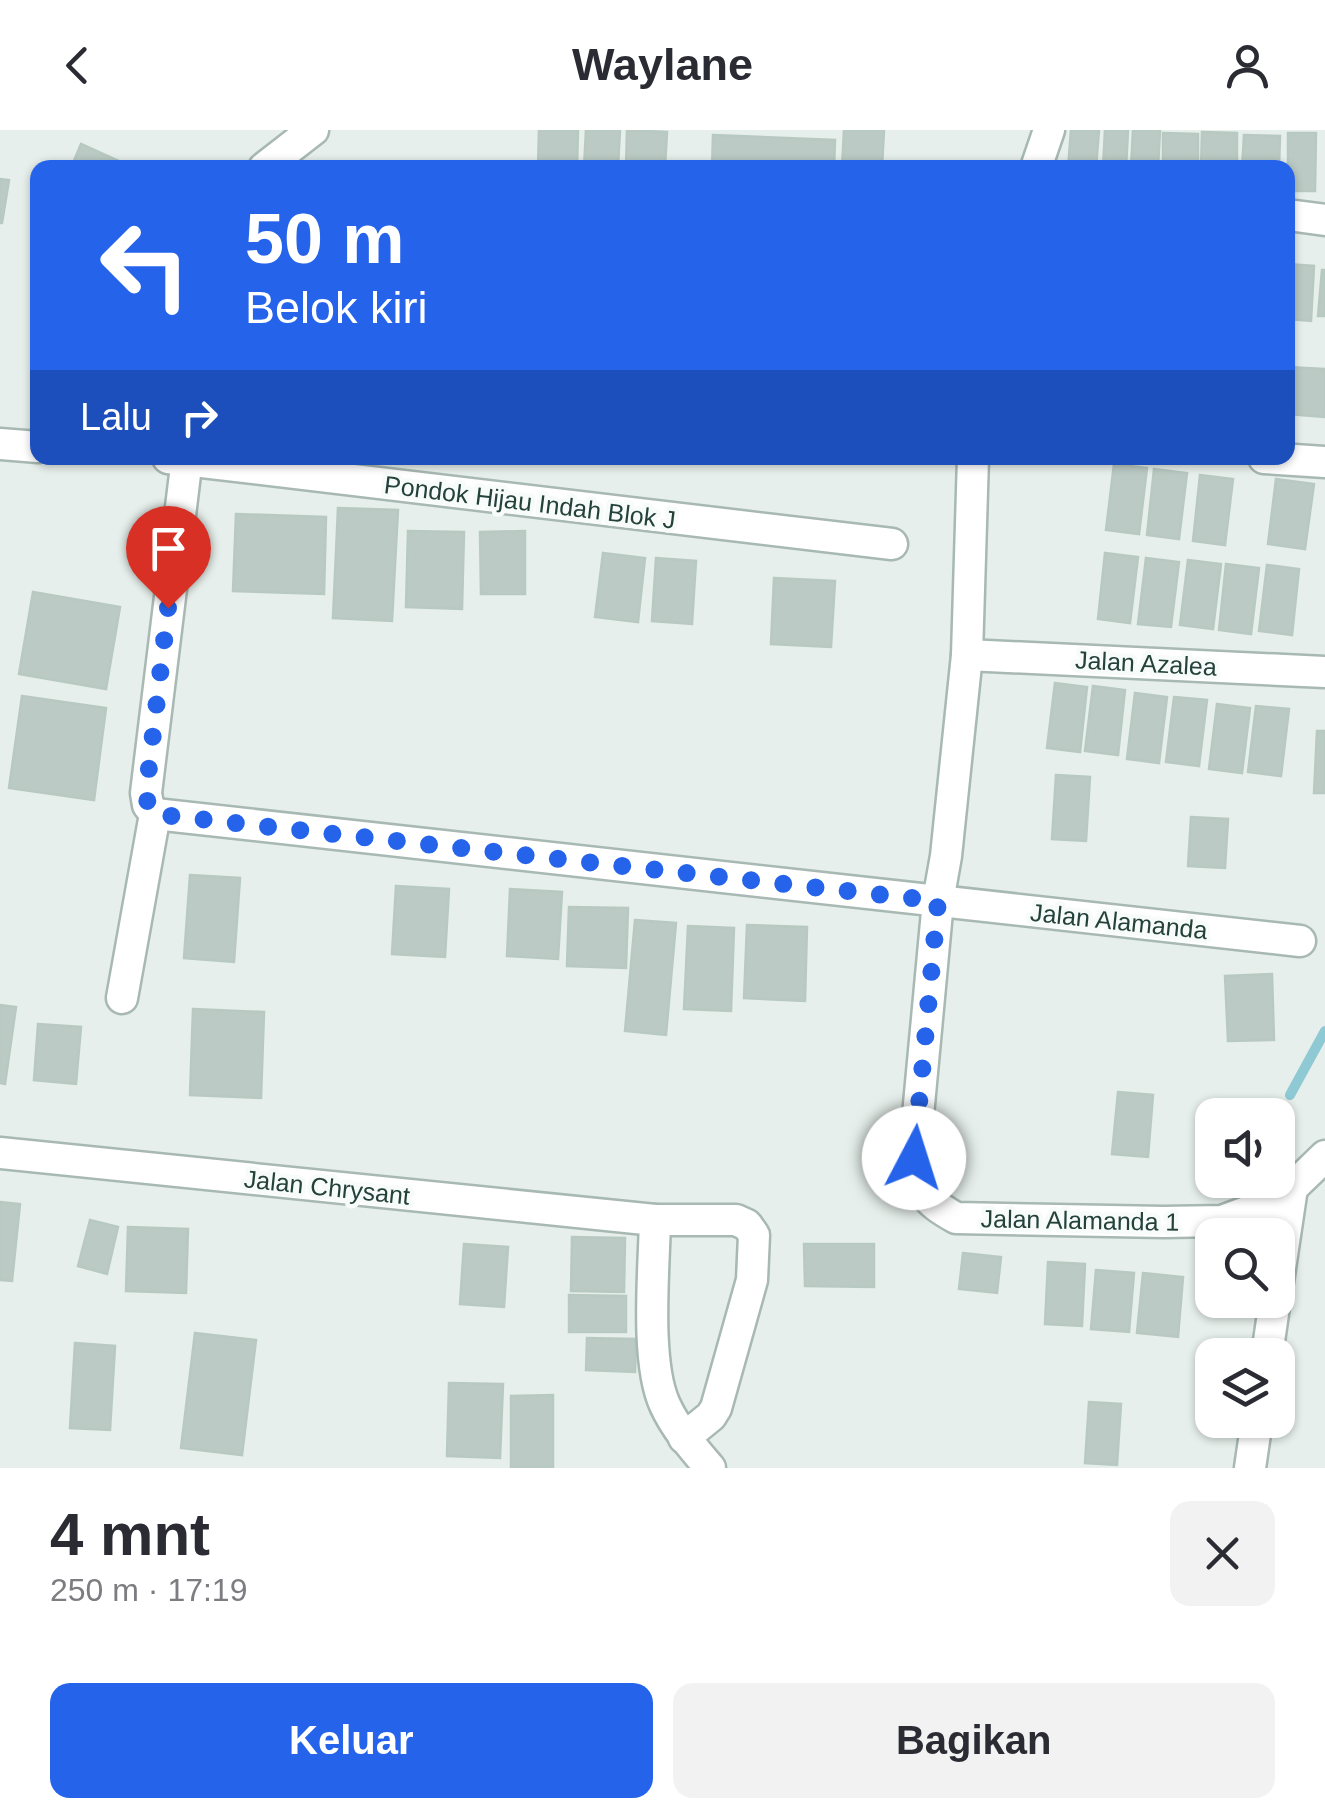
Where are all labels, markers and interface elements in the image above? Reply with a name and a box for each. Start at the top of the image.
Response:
icon: back [50,38,105,93]
icon: person [1220,38,1275,93]
text: Waylane [572,39,753,90]
icon: left [80,200,210,330]
text: 50 m [245,200,405,278]
text: Belok kiri [245,282,428,333]
icon: right [172,390,227,445]
text: Lalu [80,396,152,438]
street label: Pondok Hijau Indah Blok J [383,470,677,534]
pin [126,506,211,609]
icon: arrive [141,521,196,576]
street label: Jalan Azalea [1074,645,1218,681]
street label: Jalan Alamanda [1029,898,1209,944]
map controls [1195,1098,1295,1438]
button: sound [1195,1098,1295,1198]
position arrow [862,1106,966,1210]
street label: Jalan Chrysant [243,1164,411,1210]
street label: Jalan Alamanda 1 [980,1204,1180,1236]
button: search [1195,1218,1295,1318]
button: layers [1195,1338,1295,1438]
text: 4 mnt [50,1501,210,1568]
button: close [1170,1501,1275,1606]
text: 250 m · 17:19 [50,1572,247,1608]
button: Keluar [50,1683,653,1798]
button: Bagikan [673,1683,1275,1798]

